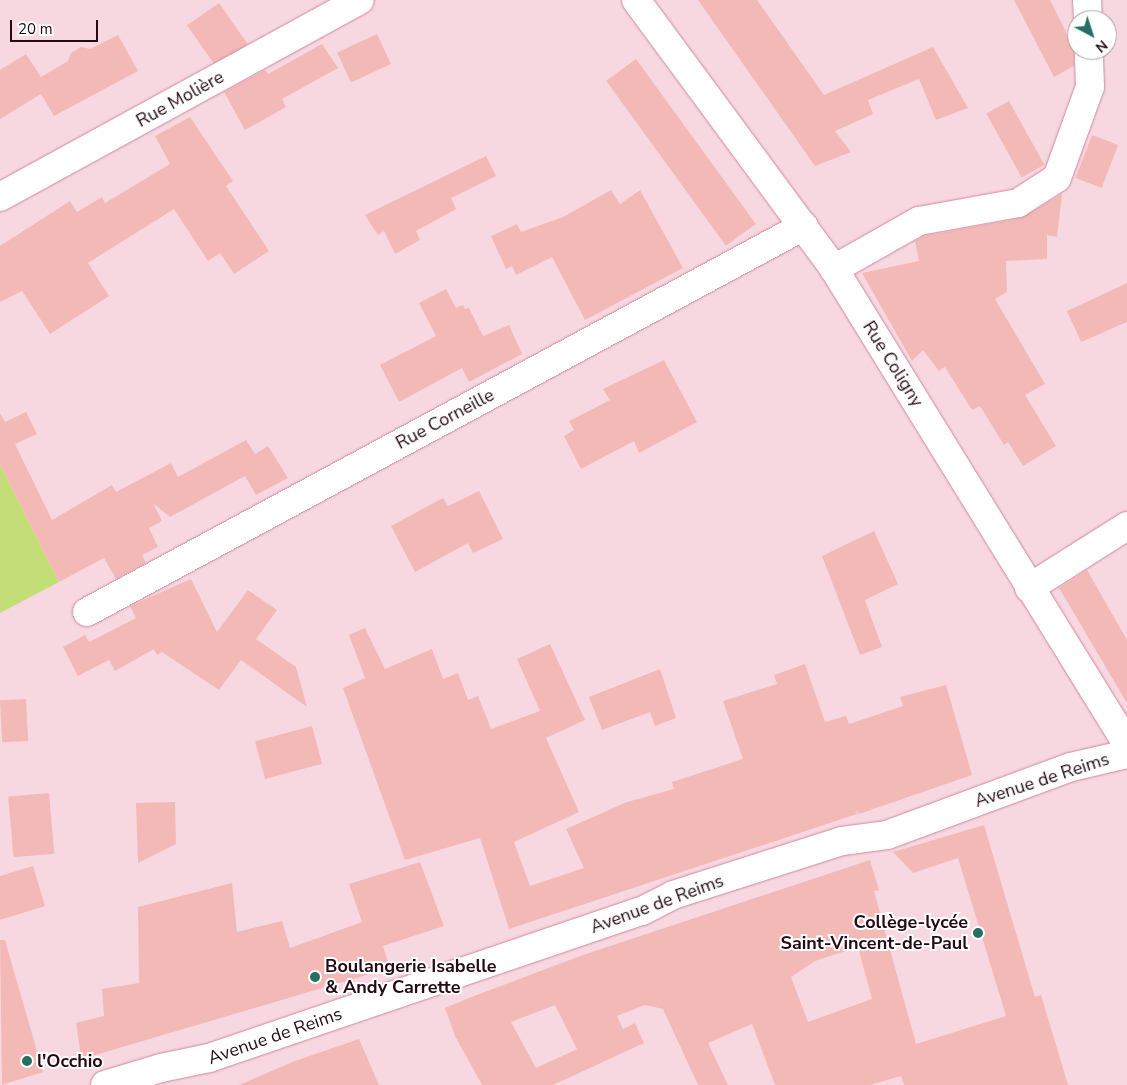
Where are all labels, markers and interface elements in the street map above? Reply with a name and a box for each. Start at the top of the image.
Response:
scale bar [12,10,100,42]
north arrow [1067,10,1117,60]
text: 20 m [18,19,53,39]
text: N [1091,35,1111,57]
street label: Rue Molière [132,66,228,132]
street label: Rue Coligny [858,317,928,411]
street label: Rue Corneille [392,384,498,454]
street label: Avenue de Reims [972,748,1112,812]
street label: Avenue de Reims [587,870,727,938]
place label: Collège-lycée Saint-Vincent-de-Paul [781,912,968,954]
marker: Collège-lycée Saint-Vincent-de-Paul [972,927,984,939]
place label: Boulangerie Isabelle & Andy Carrette [325,956,497,999]
marker: Boulangerie Isabelle & Andy Carrette [309,971,321,983]
street label: Avenue de Reims [205,1003,345,1069]
place label: l'Occhio [37,1050,103,1072]
marker: l'Occhio [21,1055,33,1067]

